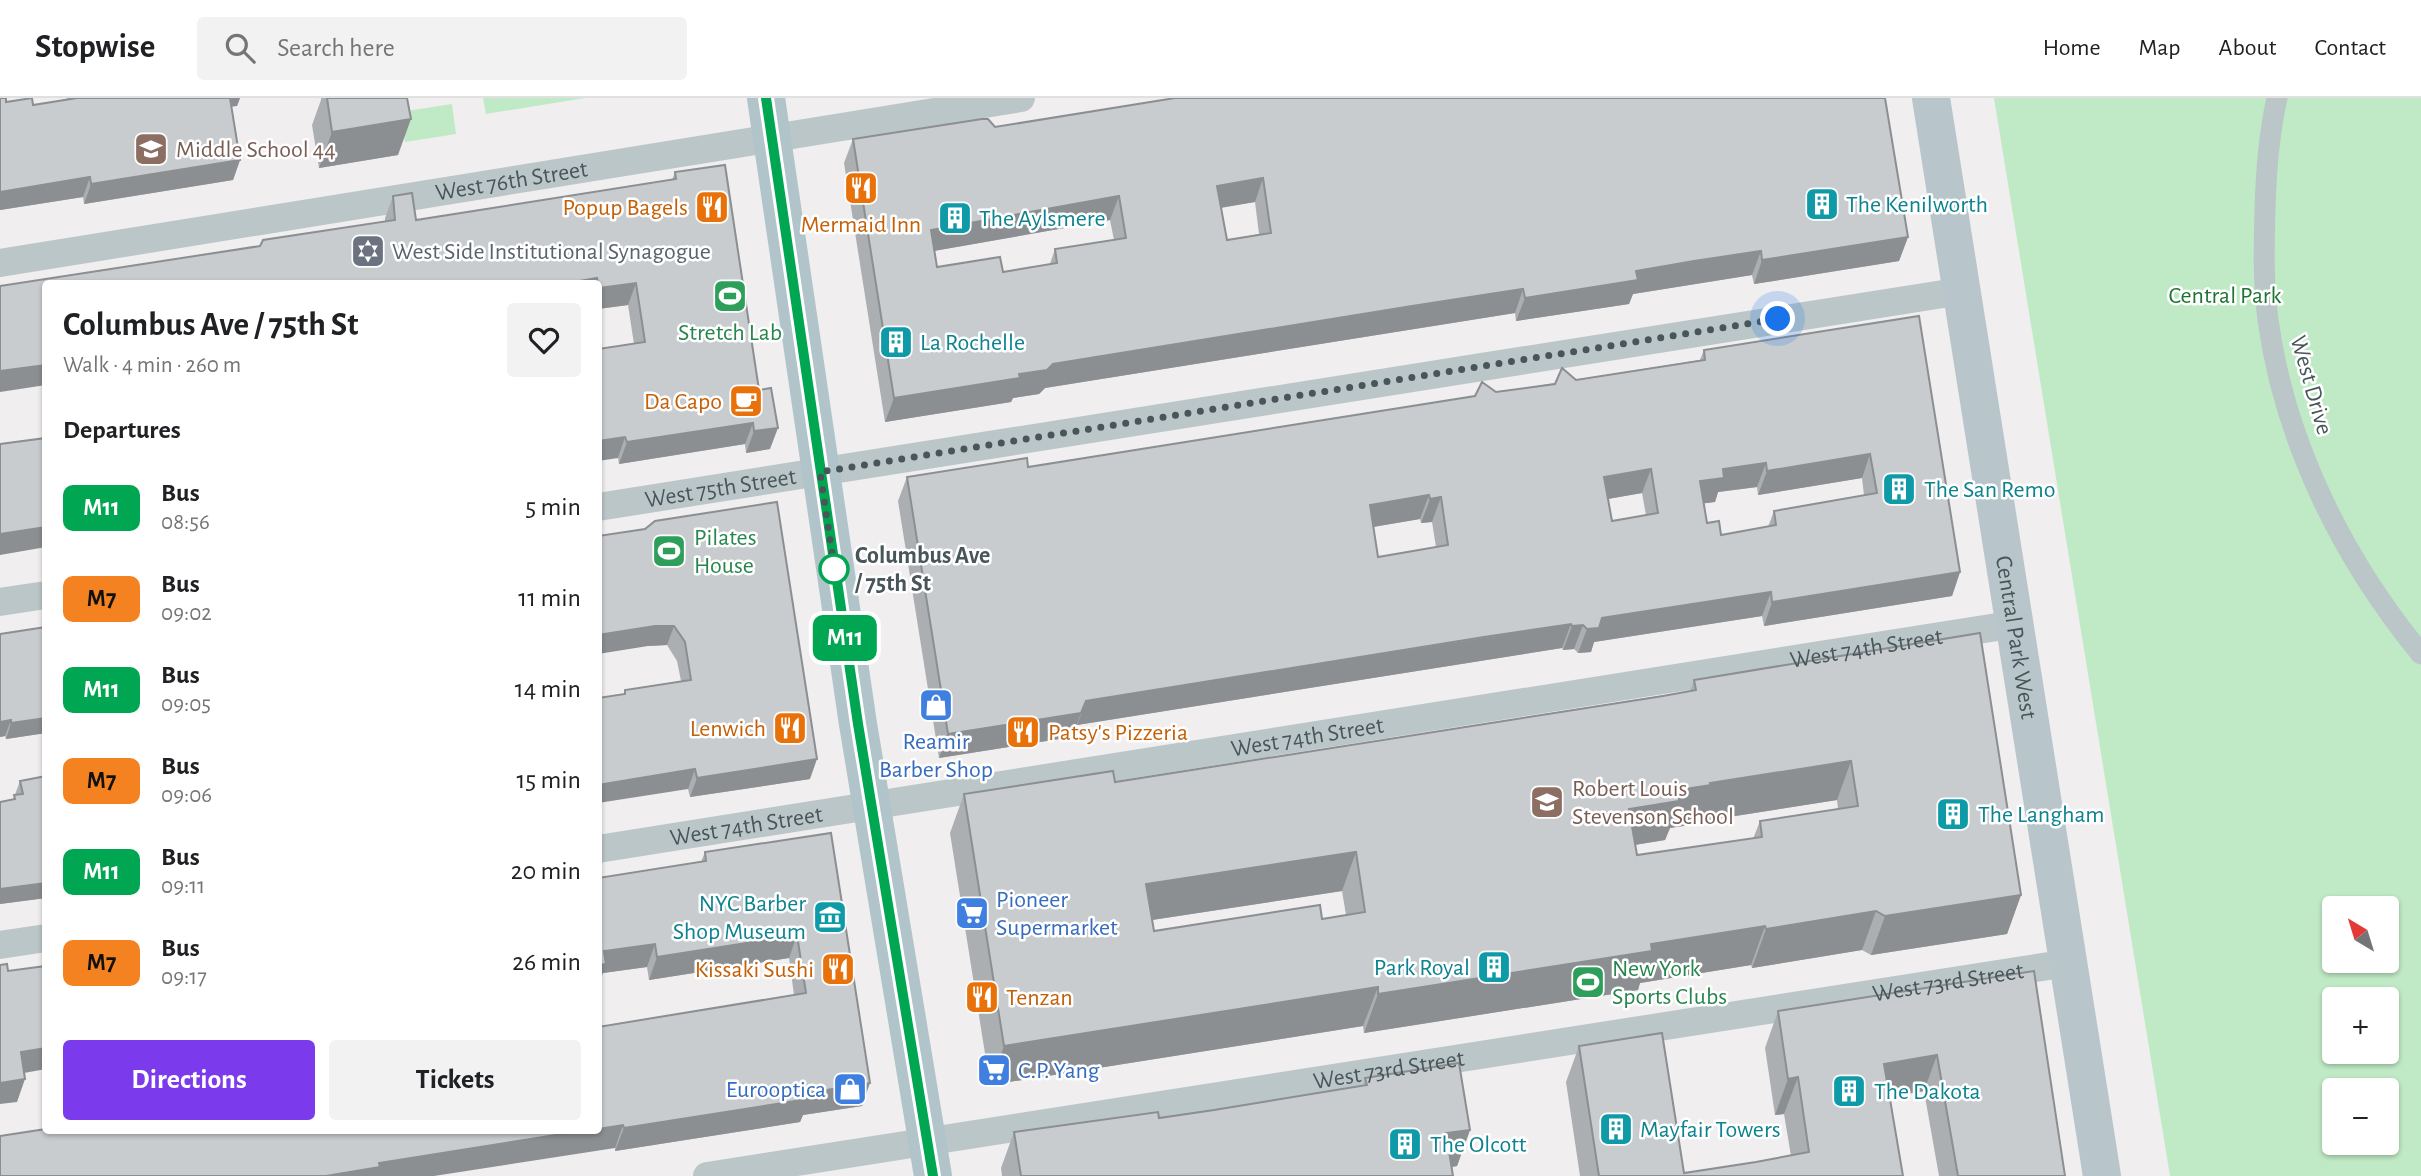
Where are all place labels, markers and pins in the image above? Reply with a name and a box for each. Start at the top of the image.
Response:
school or university icon: Middle School 44 [132,130,170,168]
place label: Middle School 44 [176,138,336,162]
restaurant icon: Mermaid Inn [842,169,880,207]
building icon: The Kenilworth [1803,185,1841,223]
restaurant icon: Popup Bagels [693,188,731,226]
place label: The Kenilworth [1846,193,1988,217]
place label: Popup Bagels [563,196,688,220]
building icon: The Aylsmere [936,199,974,237]
place label: The Aylsmere [979,207,1106,231]
place label: Mermaid Inn [801,213,921,237]
synagogue icon: West Side Institutional Synagogue [349,232,387,270]
place label: West Side Institutional Synagogue [392,240,711,264]
sports icon: Stretch Lab [711,277,749,315]
place label: Stretch Lab [678,321,782,345]
building icon: La Rochelle [877,323,915,361]
place label: La Rochelle [920,331,1025,355]
cafe icon: Da Capo [727,382,765,420]
place label: Da Capo [644,390,722,414]
building icon: The San Remo [1880,470,1918,508]
place label: The San Remo [1924,478,2056,502]
place label: Pilates House [694,526,757,578]
sports icon: Pilates House [650,532,688,570]
place label: Columbus Ave / 75th St [854,544,990,596]
marker: Columbus Ave / 75th St [819,554,849,584]
shop icon: Reamir Barber Shop [917,686,955,724]
restaurant icon: Lenwich [771,709,809,747]
restaurant icon: Patsy's Pizzeria [1004,713,1042,751]
place label: Lenwich [690,717,766,741]
place label: Patsy's Pizzeria [1048,721,1188,745]
place label: Reamir Barber Shop [879,730,993,782]
place label: Robert Louis Stevenson School [1572,777,1734,829]
school or university icon: Robert Louis Stevenson School [1528,783,1566,821]
building icon: The Langham [1934,795,1972,833]
place label: The Langham [1978,803,2104,827]
place label: Pioneer Supermarket [996,888,1118,940]
place label: NYC Barber Shop Museum [673,892,806,944]
supermarket icon: Pioneer Supermarket [953,894,991,932]
museum icon: NYC Barber Shop Museum [811,898,849,936]
building icon: Park Royal [1475,948,1513,986]
restaurant icon: Kissaki Sushi [819,950,857,988]
place label: Park Royal [1374,956,1470,980]
place label: New York Sports Clubs [1612,957,1727,1009]
place label: Kissaki Sushi [695,958,814,982]
sports icon: New York Sports Clubs [1569,963,1607,1001]
restaurant icon: Tenzan [963,978,1001,1016]
place label: Tenzan [1006,986,1073,1010]
supermarket icon: C.P. Yang [975,1051,1013,1089]
place label: C.P. Yang [1018,1059,1100,1083]
shop icon: Eurooptica [831,1070,869,1108]
building icon: The Dakota [1830,1072,1868,1110]
place label: Eurooptica [726,1078,826,1102]
place label: The Dakota [1874,1080,1981,1104]
building icon: Mayfair Towers [1597,1110,1635,1148]
place label: Mayfair Towers [1640,1118,1781,1142]
building icon: The Olcott [1386,1125,1424,1163]
place label: The Olcott [1430,1133,1527,1157]

